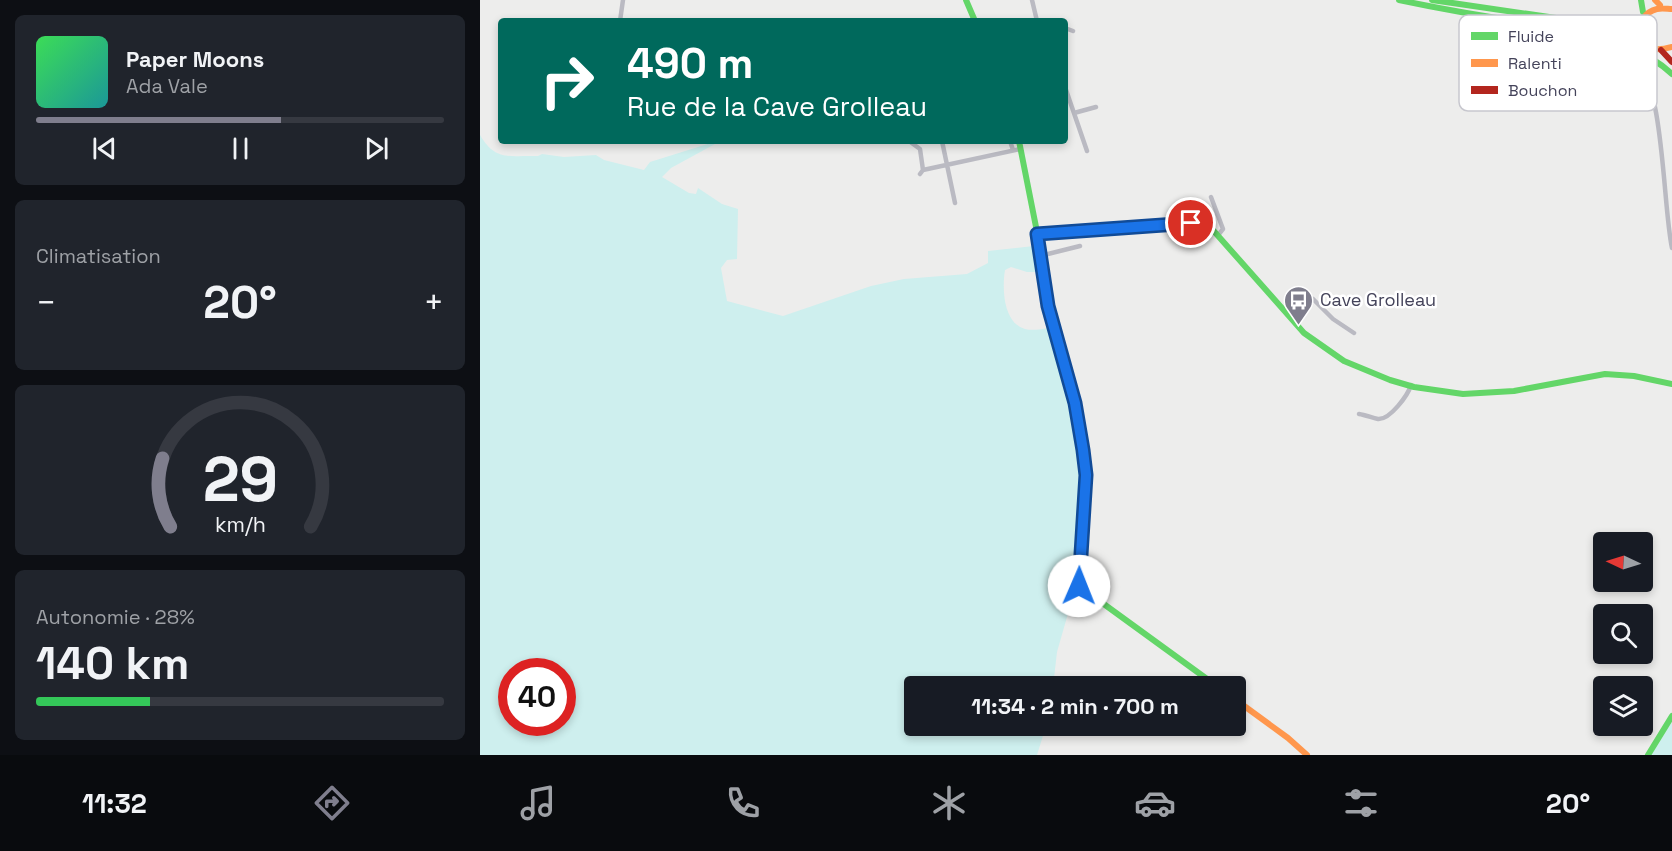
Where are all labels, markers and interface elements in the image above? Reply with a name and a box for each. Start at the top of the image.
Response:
legend [1459,15,1657,111]
text: Fluide [1508,26,1554,47]
text: 490 m [627,37,753,90]
icon: right [528,42,606,120]
text: Paper Moons [126,45,264,73]
text: Ralenti [1508,53,1562,74]
text: Ada Vale [126,73,208,99]
text: Bouchon [1508,80,1577,101]
text: Rue de la Cave Grolleau [627,89,927,124]
icon: previous [88,132,121,165]
icon: pause [224,132,257,165]
icon: next [360,132,393,165]
pin [1165,197,1216,248]
icon: arrive [1174,206,1207,239]
text: Climatisation [36,243,161,269]
text: 20° [203,274,277,331]
text: − [36,282,56,324]
text: + [424,282,444,324]
bus stop icon: Cave Grolleau [1283,284,1315,326]
place label: Cave Grolleau [1320,288,1436,311]
text: 29 [202,440,278,519]
text: km/h [214,511,266,538]
north arrow [1593,532,1653,592]
map controls [1593,532,1653,736]
position arrow [1047,554,1111,618]
text: Autonomie · 28% [36,604,195,630]
button: search [1593,604,1653,664]
text: 140 km [36,635,189,692]
speed limit sign: 40 [498,658,576,736]
button: layers [1593,676,1653,736]
text: 11:34 · 2 min · 700 m [971,692,1179,720]
icon: directions [311,782,353,824]
icon: music [517,782,559,824]
icon: phone [722,782,764,824]
icon: climate [928,782,970,824]
icon: car [1134,782,1176,824]
icon: filters [1340,782,1382,824]
text: 11:32 [82,786,147,821]
text: 20° [1546,786,1590,821]

